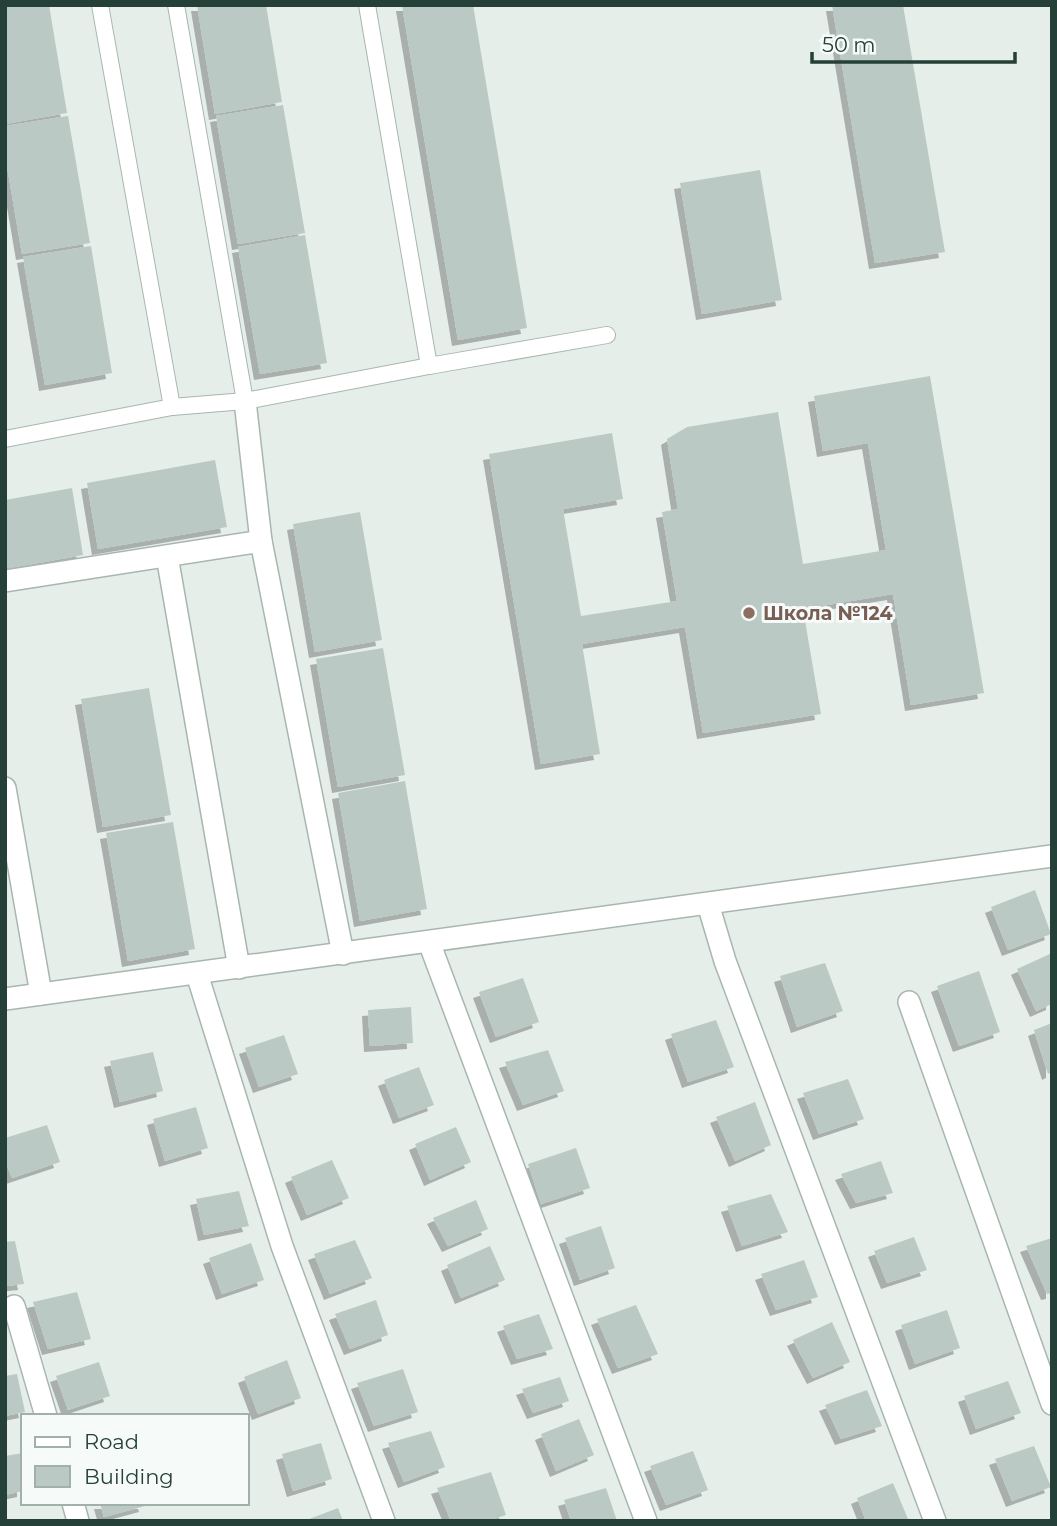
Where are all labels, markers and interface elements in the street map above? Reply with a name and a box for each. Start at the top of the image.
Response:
scale bar [812,21,1015,65]
text: 50 m [822,32,876,57]
place label: Школа №124 [763,602,893,625]
marker: Школа №124 [741,605,757,621]
legend [21,1414,248,1505]
text: Road [84,1429,139,1454]
text: Building [84,1464,174,1489]

